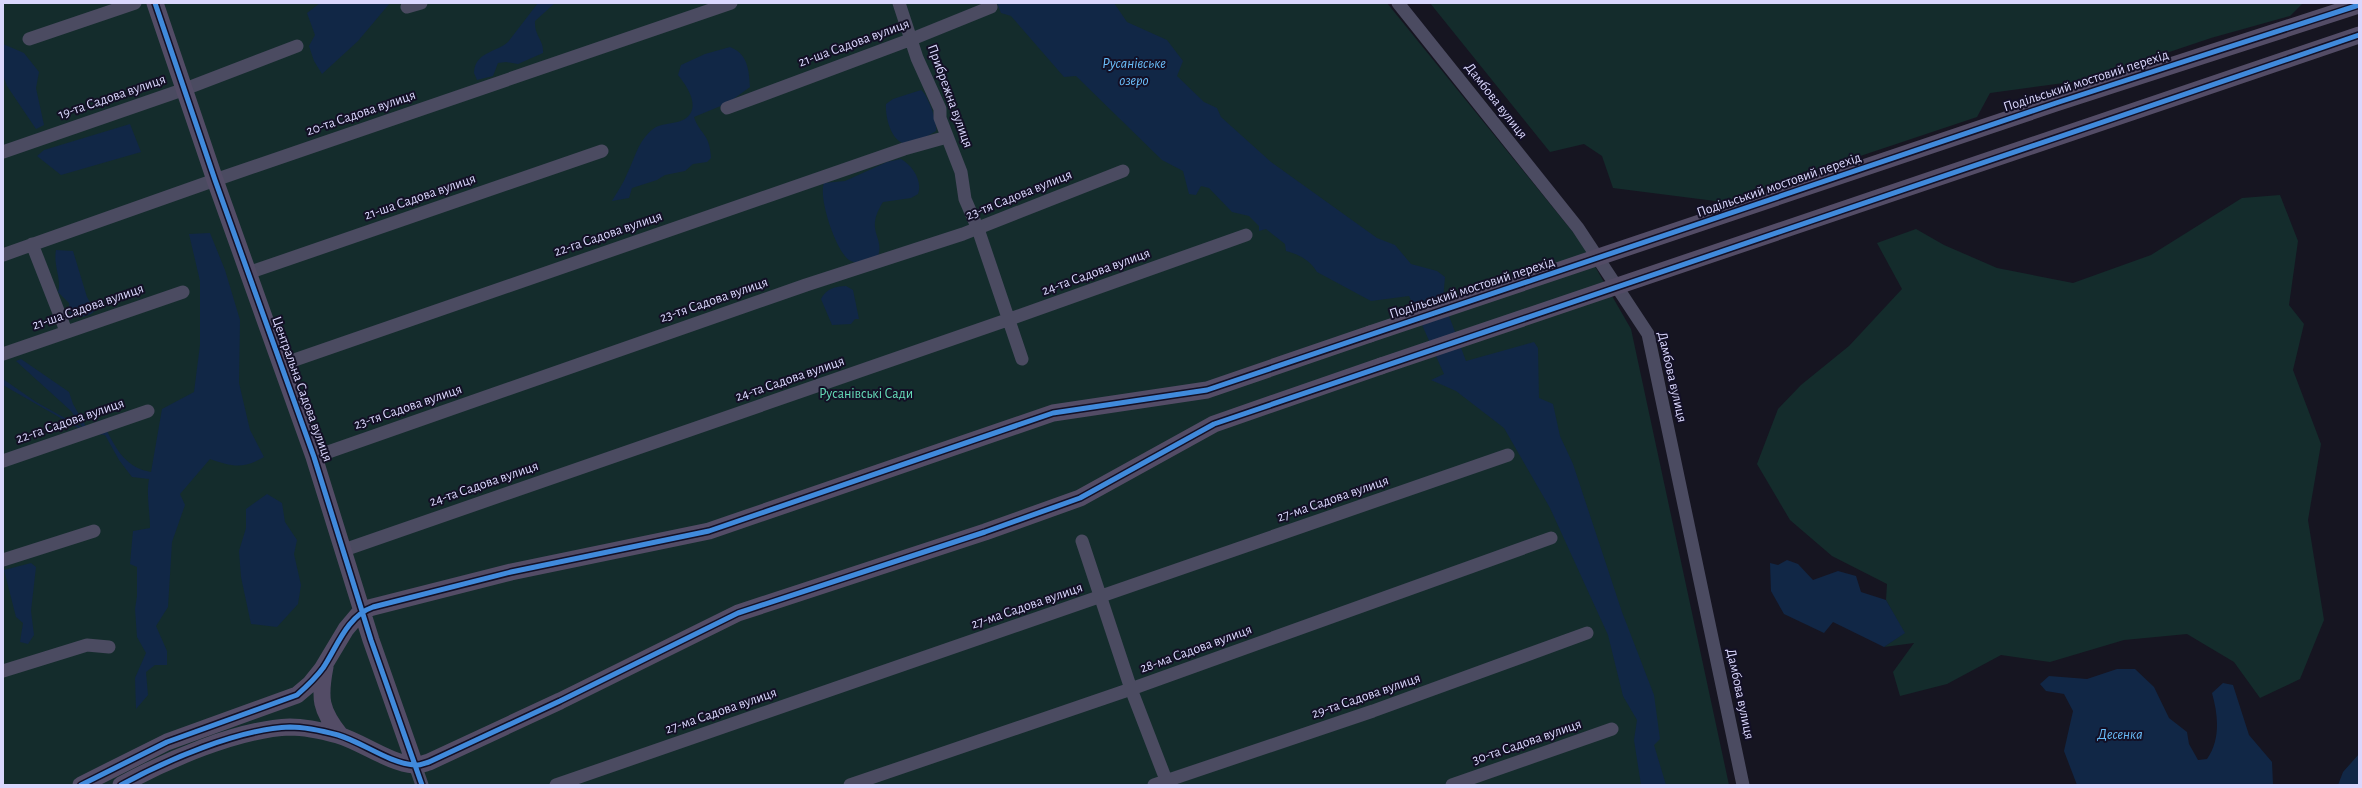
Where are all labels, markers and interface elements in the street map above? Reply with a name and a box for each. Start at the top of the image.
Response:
street label: 21-ша Садова вулиця [797,16,911,70]
street label: Прибрежна вулиця [925,42,975,150]
street label: Подільський мостовий перехід [2002,48,2170,114]
water label: Русанівське озеро [1102,56,1166,88]
street label: Дамбова вулиця [1462,60,1530,142]
street label: 19-та Садова вулиця [57,72,167,122]
street label: 20-та Садова вулиця [304,88,418,138]
street label: Подільський мостовий перехід [1695,150,1863,220]
street label: 23-тя Садова вулиця [964,167,1074,223]
street label: 21-ша Садова вулиця [362,171,478,223]
street label: 22-га Садова вулиця [552,209,664,259]
street label: 24-та Садова вулиця [1040,246,1152,298]
street label: Подільський мостовий перехід [1388,255,1556,321]
street label: 23-тя Садова вулиця [658,275,770,325]
street label: 21-ша Садова вулиця [30,281,146,333]
street label: Центральна Садова вулиця [269,315,335,463]
street label: Дамбова вулиця [1655,330,1689,424]
street label: 24-та Садова вулиця [734,354,846,404]
street label: 23-тя Садова вулиця [352,382,464,432]
park label: Русанівські Сади [819,387,913,401]
street label: 22-га Садова вулиця [14,396,126,446]
street label: 24-та Садова вулиця [428,459,540,509]
street label: 27-ма Садова вулиця [1275,473,1391,525]
street label: 27-ма Садова вулиця [969,580,1085,632]
street label: 28-ма Садова вулиця [1138,622,1254,676]
street label: Дамбова вулиця [1724,647,1756,741]
street label: 29-та Садова вулиця [1310,671,1422,721]
street label: 27-ма Садова вулиця [663,685,779,737]
street label: 30-та Садова вулиця [1471,717,1583,767]
water label: Десенка [2096,727,2143,742]

